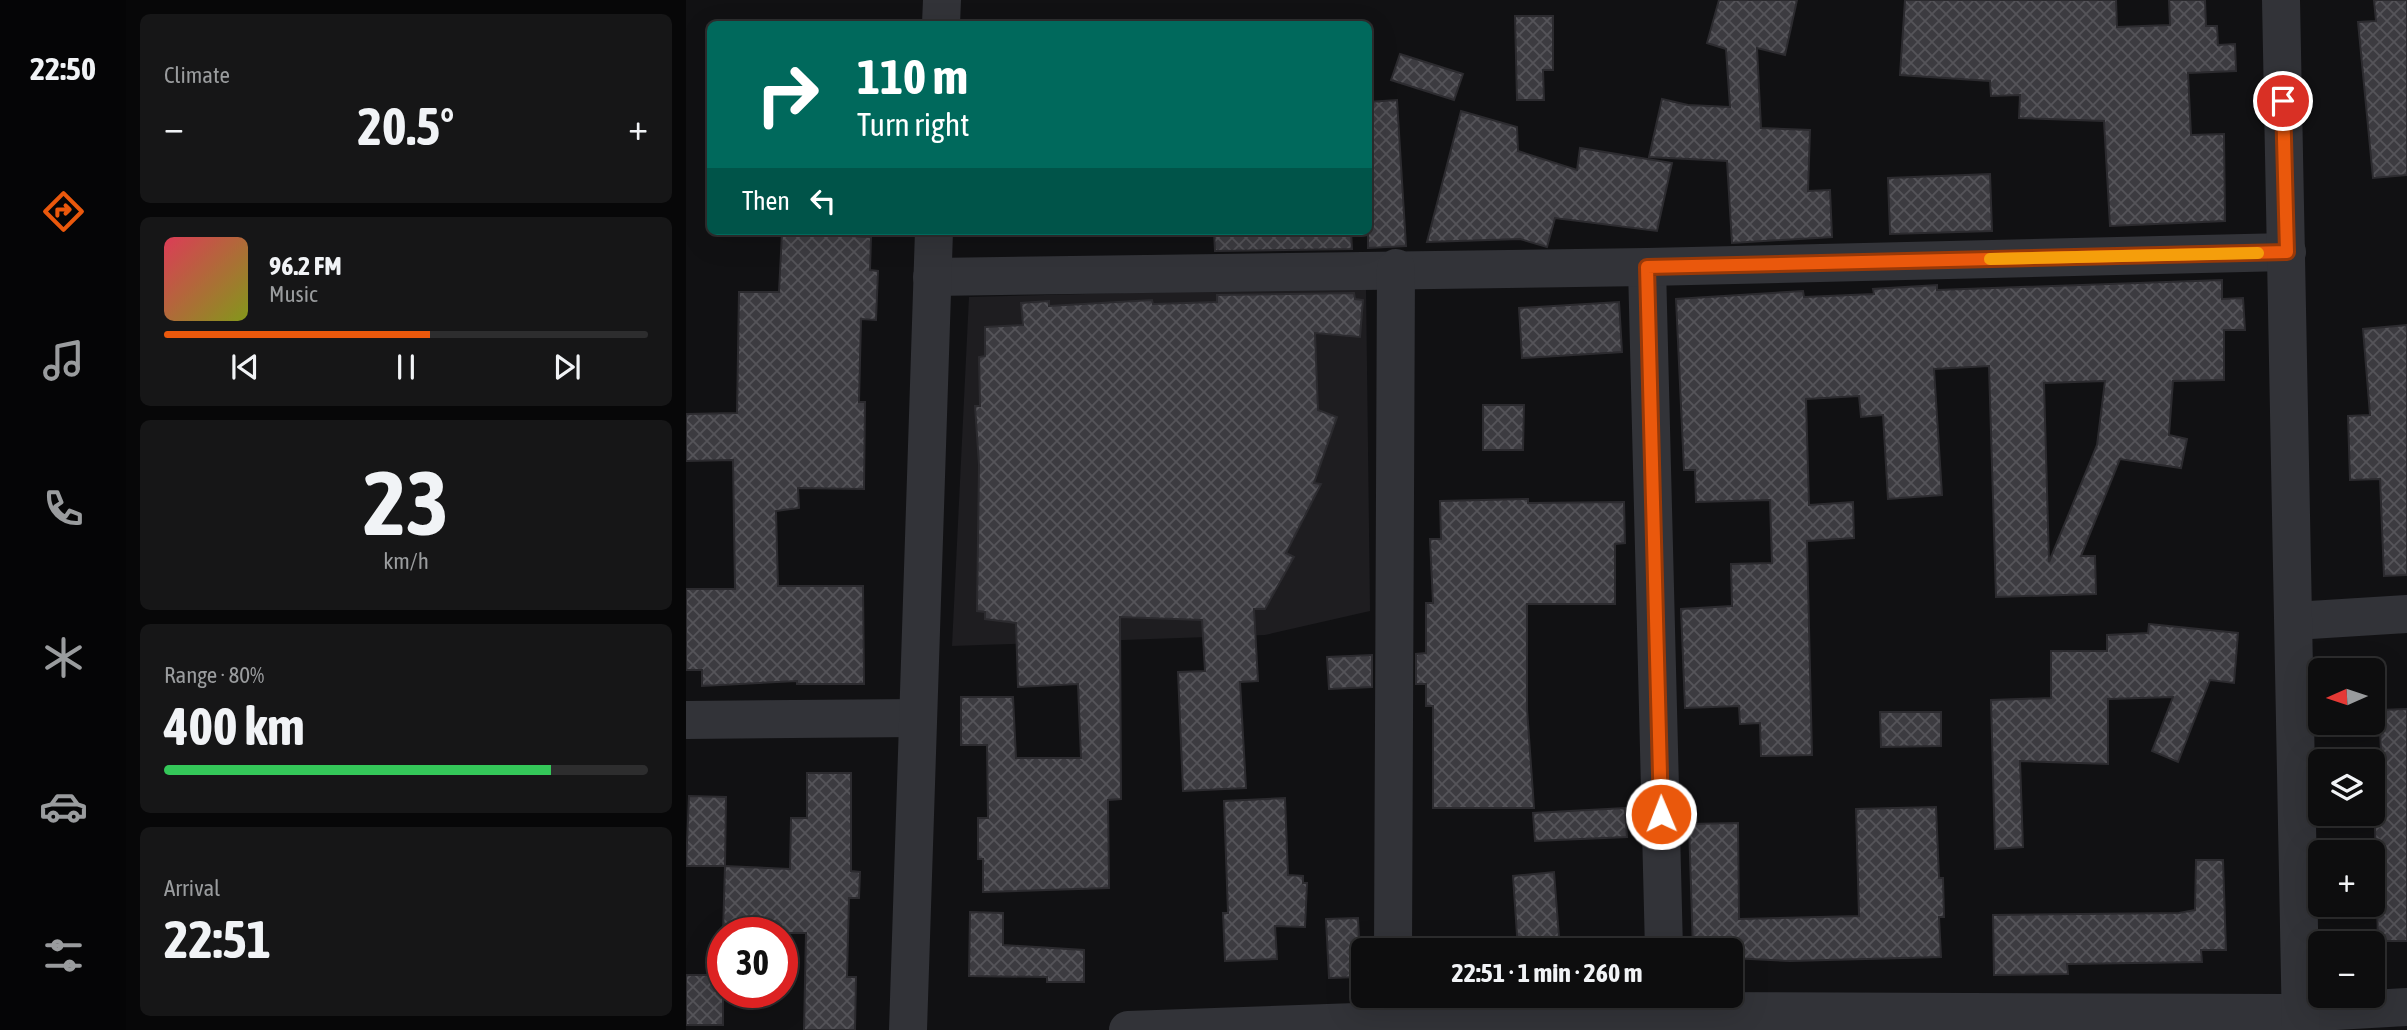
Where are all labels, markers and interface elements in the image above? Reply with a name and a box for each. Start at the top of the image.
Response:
text: 110 m [857,48,968,104]
icon: right [742,49,833,140]
text: 22:50 [30,50,96,87]
text: Climate [164,62,230,88]
pin [2253,71,2313,131]
icon: arrive [2264,82,2302,120]
text: 20.5° [358,96,454,156]
text: − [164,105,184,148]
text: + [628,105,648,148]
text: Turn right [857,106,970,143]
icon: left [804,182,842,220]
text: Then [742,186,790,216]
icon: directions [39,187,88,236]
text: 96.2 FM [269,251,342,281]
text: Music [269,281,317,307]
icon: music [39,336,88,385]
icon: previous [226,348,264,386]
icon: pause [387,348,425,386]
icon: next [548,348,586,386]
text: 23 [363,450,449,554]
icon: phone [39,484,88,533]
text: km/h [383,548,429,574]
icon: climate [39,633,88,682]
north arrow [2308,658,2385,735]
map controls [2308,658,2385,1008]
text: Range · 80% [164,662,264,688]
text: 400 km [164,696,305,756]
button: layers [2308,749,2385,826]
position arrow [1624,777,1698,851]
icon: car [39,782,88,831]
button: + [2308,840,2385,917]
text: Arrival [164,875,220,901]
text: 22:51 [164,909,271,969]
speed limit sign: 30 [707,917,798,1008]
icon: filters [39,931,88,980]
button: − [2308,931,2385,1008]
text: 22:51 · 1 min · 260 m [1452,958,1642,988]

